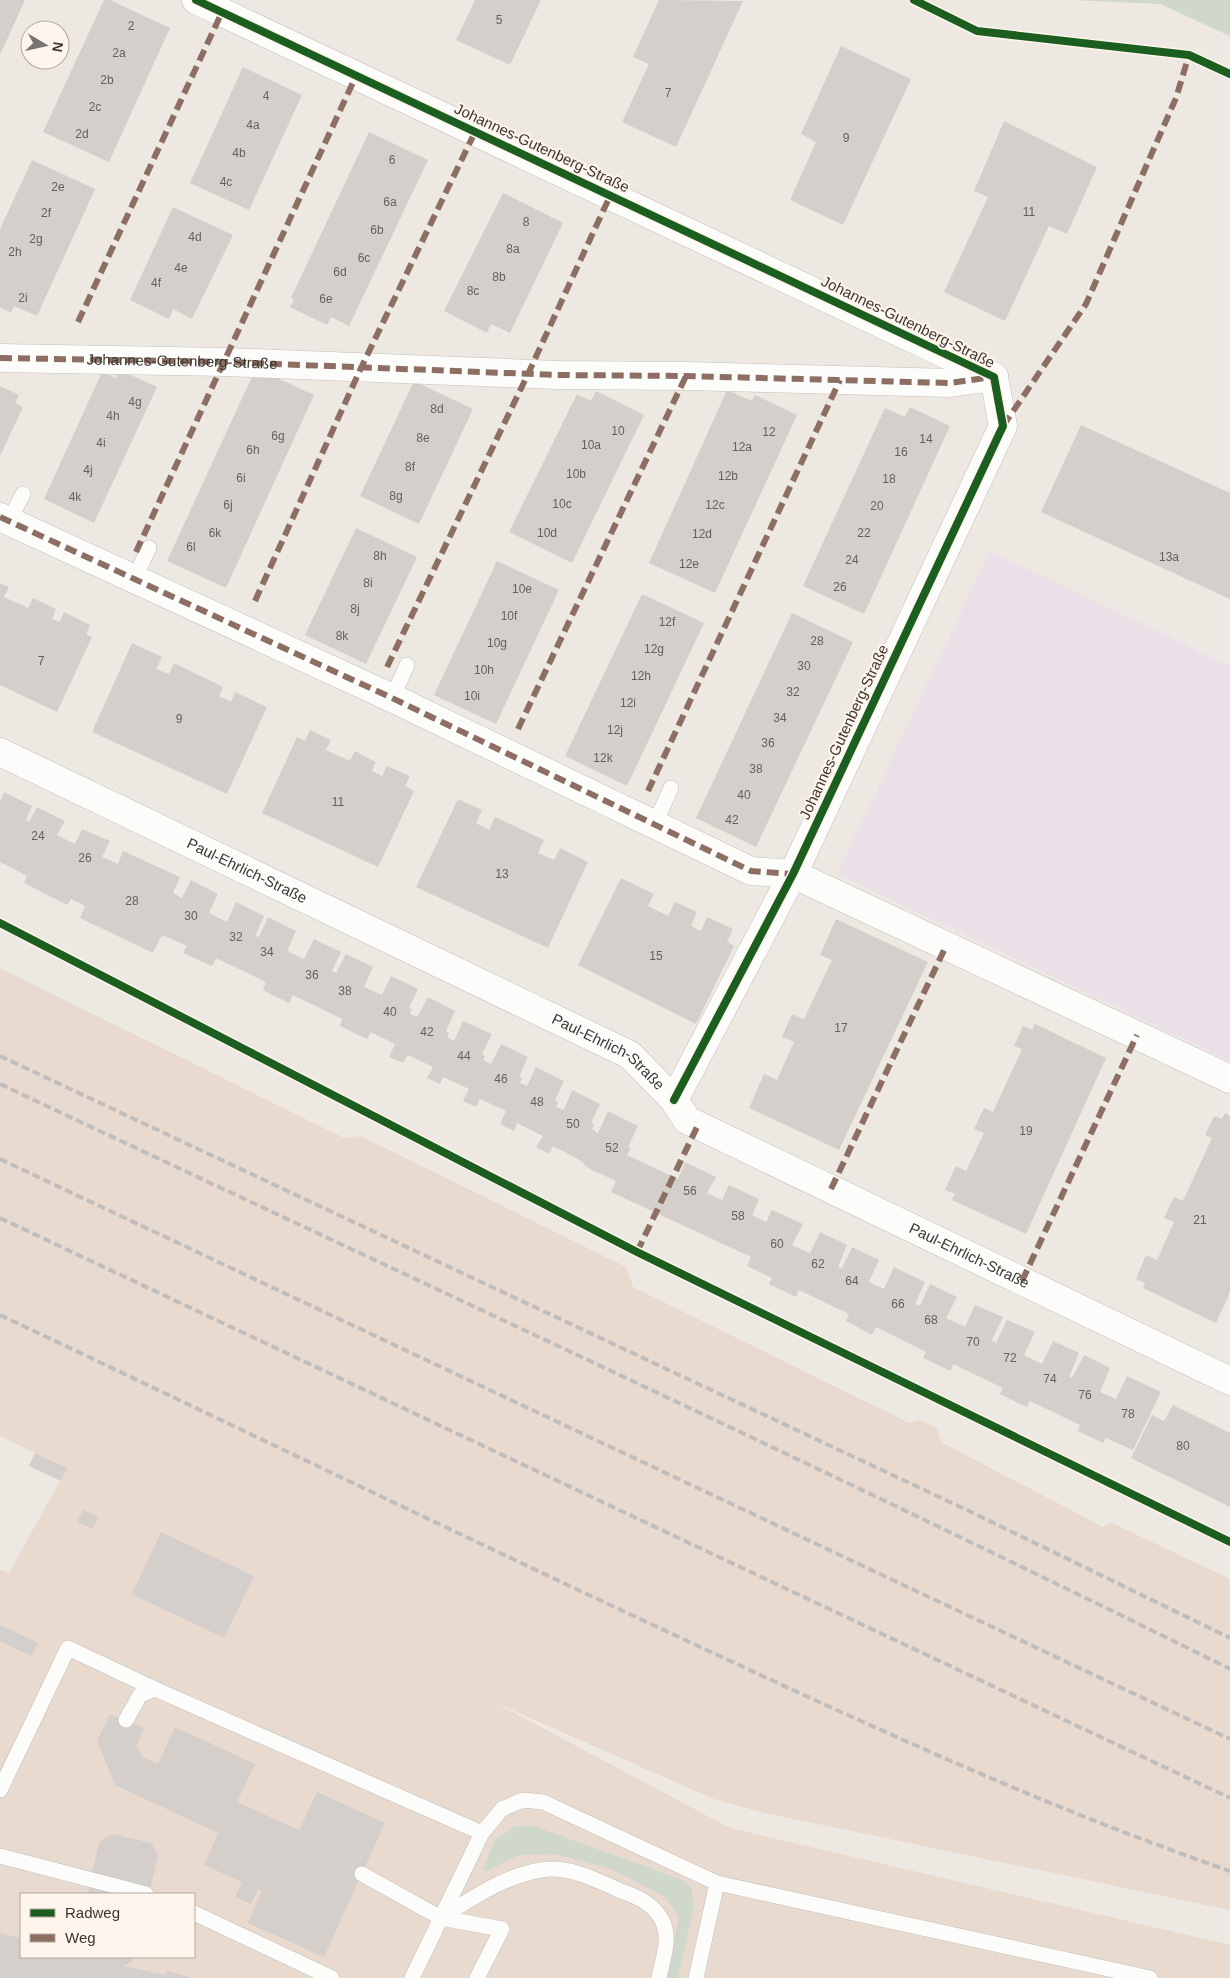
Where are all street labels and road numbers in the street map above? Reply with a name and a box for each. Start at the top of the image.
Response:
street label: Johannes-Gutenberg-Straße [452,99,632,196]
street label: Johannes-Gutenberg-Straße [819,272,998,371]
street label: Johannes-Gutenberg-Straße [86,351,278,372]
street label: Johannes-Gutenberg-Straße [795,642,892,822]
street label: Paul-Ehrlich-Straße [184,834,310,906]
street label: Paul-Ehrlich-Straße [549,1010,668,1093]
street label: Paul-Ehrlich-Straße [907,1219,1032,1291]

